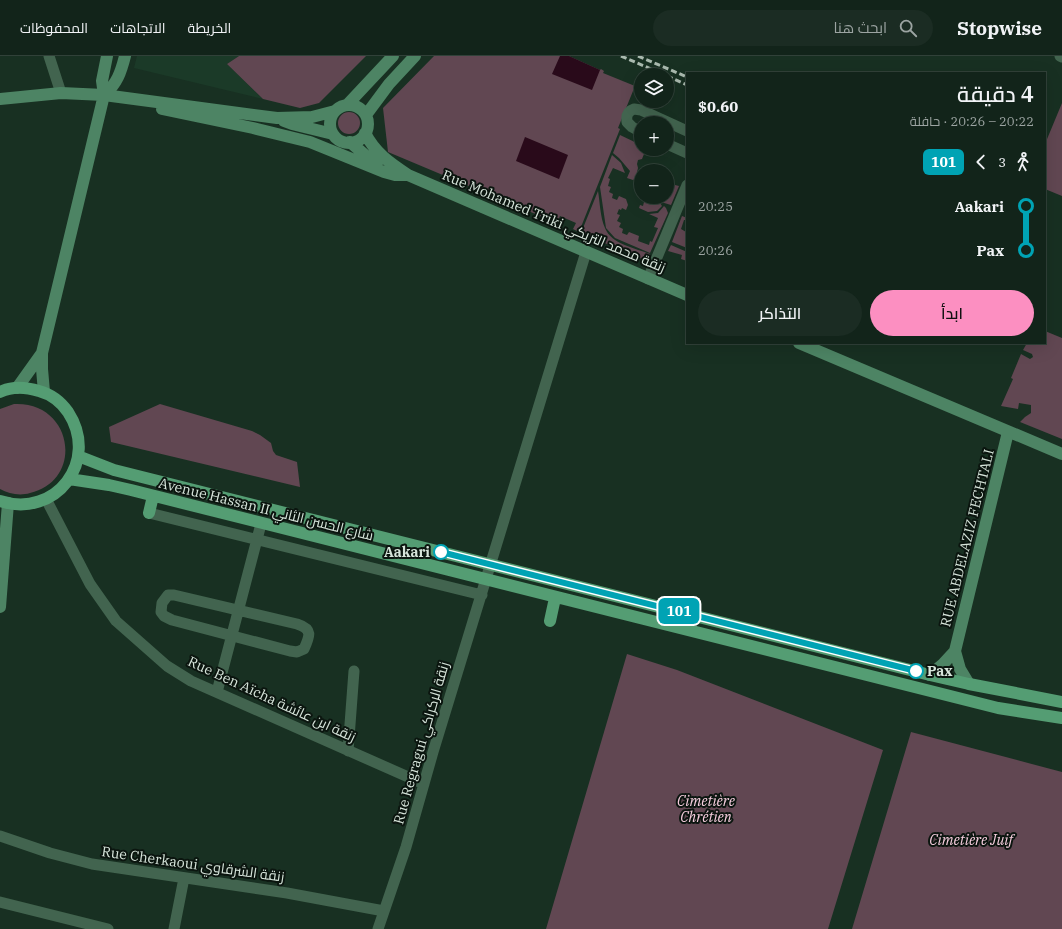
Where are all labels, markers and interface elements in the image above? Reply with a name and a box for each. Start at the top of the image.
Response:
search box [653,10,933,46]
text: Stopwise [957,16,1042,40]
icon: search [897,17,919,39]
text: ابحث هنا [833,18,887,37]
text: المحفوظات [20,19,88,37]
text: الاتجاهات [110,19,166,37]
text: الخريطة [188,19,231,37]
map controls [634,68,674,204]
button: layers [634,68,674,108]
text: 4 دقيقة [957,79,1034,108]
text: $0.60 [698,97,738,116]
text: 20:22 – 20:26 · حافلة [910,113,1034,130]
button: + [634,116,674,156]
icon: back [970,151,992,173]
icon: walk [1012,151,1034,173]
text: 101 [931,153,956,171]
text: 3 [998,154,1006,171]
button: − [634,164,674,204]
street label: Rue Mohamed Triki زنقة محمد التريكي [438,166,668,279]
text: Aakari [955,197,1004,216]
text: 20:25 [698,198,733,215]
text: Pax [977,241,1004,260]
text: 20:26 [698,242,733,259]
button: التذاكر [698,290,862,336]
button: ابدأ [870,290,1034,336]
street label: RUE ABDELAZIZ FECHTALI [936,447,998,629]
street label: Avenue Hassan II شارع الحسن الثاني [156,474,375,547]
place label: Aakari [384,543,430,561]
marker: Aakari [433,544,449,560]
line badge: 101 [656,598,702,624]
text: 101 [666,602,692,620]
street label: Rue Ben Aïcha زنقة ابن عائشة [185,652,359,746]
street label: Rue Regragui زنقة الركراكي [389,660,456,827]
place label: Pax [927,662,953,680]
marker: Pax [908,663,924,679]
park label: Cimetière Chrétien [677,792,736,826]
park label: Cimetière Juif [929,831,1016,849]
street label: Rue Cherkaoui زنقة الشرقاوي [100,842,286,889]

